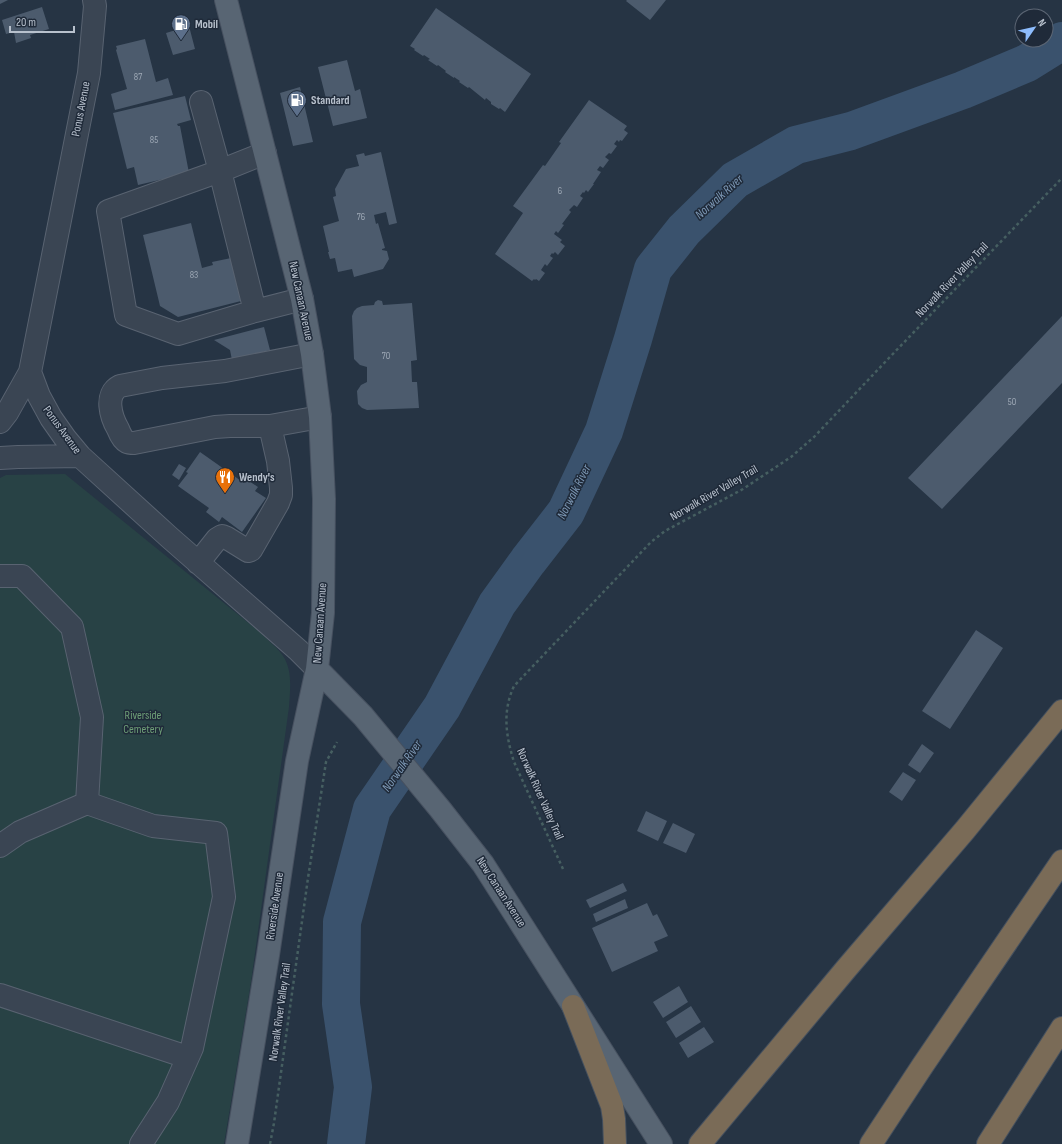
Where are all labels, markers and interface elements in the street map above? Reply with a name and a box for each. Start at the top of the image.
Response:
scale bar [10,8,74,34]
north arrow [1014,8,1054,48]
fuel station icon: Mobil [170,13,192,41]
text: 20 m [16,15,36,30]
place label: Mobil [195,17,218,32]
text: N [1035,17,1049,29]
house number: 87 [134,71,142,83]
street label: Ponus Avenue [68,80,94,138]
fuel station icon: Standard [286,89,308,117]
place label: Standard [311,93,350,108]
house number: 85 [150,134,158,146]
water label: Norwalk River [692,170,747,223]
house number: 6 [558,185,562,197]
house number: 76 [357,211,365,223]
street label: Norwalk River Valley Trail [912,239,992,321]
street label: New Canaan Avenue [285,260,317,342]
house number: 83 [190,269,198,281]
house number: 70 [382,350,390,362]
house number: 50 [1008,396,1016,408]
street label: Ponus Avenue [40,403,85,457]
water label: Norwalk River [553,461,595,522]
street label: Norwalk River Valley Trail [667,462,761,524]
restaurant icon: Wendy's [214,466,236,494]
place label: Wendy's [239,470,275,485]
street label: New Canaan Avenue [310,582,330,664]
park label: Riverside Cemetery [123,708,163,737]
water label: Norwalk River [379,736,426,795]
street label: Norwalk River Valley Trail [513,746,567,842]
street label: New Canaan Avenue [473,854,529,930]
street label: Riverside Avenue [263,871,287,941]
street label: Norwalk River Valley Trail [266,962,294,1062]

